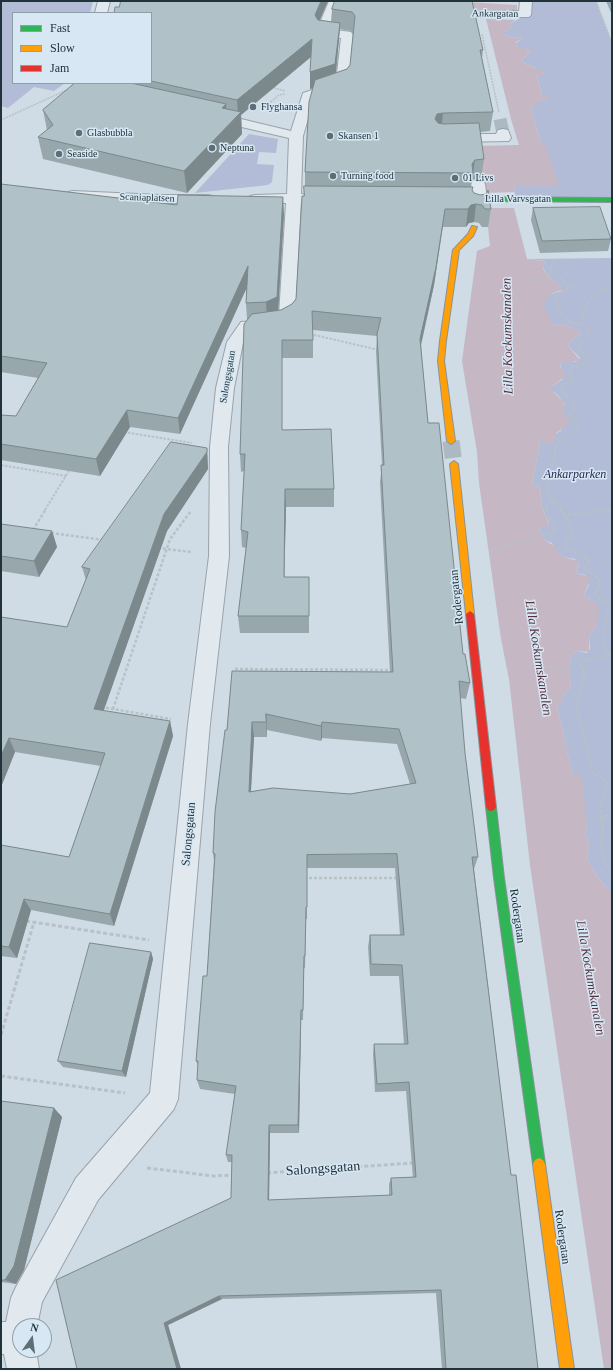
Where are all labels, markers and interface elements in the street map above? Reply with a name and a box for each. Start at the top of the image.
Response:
street label: Ankargatan [472,8,518,20]
legend [12,12,152,84]
text: Fast [50,21,70,35]
text: Slow [50,41,75,55]
text: Jam [50,61,69,75]
place label: Flyghansa [261,101,302,113]
marker: Flyghansa [248,102,258,112]
place label: Glasbubbla [87,127,133,139]
marker: Glasbubbla [74,128,84,138]
place label: Skansen 1 [338,130,379,142]
marker: Skansen 1 [325,131,335,141]
place label: Neptuna [220,142,254,154]
marker: Neptuna [207,143,217,153]
place label: Seaside [67,148,98,160]
marker: Seaside [54,149,64,159]
place label: Turning food [341,170,394,182]
marker: Turning food [328,171,338,181]
place label: 01 Livs [463,172,493,184]
marker: 01 Livs [450,173,460,183]
street label: Scaniaplatsen [119,191,175,205]
street label: Lilla Varvsgatan [485,193,551,205]
water label: Lilla Kockumskanalen [499,278,517,394]
street label: Salongsgatan [217,350,239,404]
park label: Ankarparken [544,468,606,482]
street label: Rodergatan [447,569,467,625]
water label: Lilla Kockumskanalen [521,599,555,717]
street label: Salongsgatan [179,801,199,867]
street label: Rodergatan [506,888,528,944]
water label: Lilla Kockumskanalen [572,919,608,1037]
street label: Salongsgatan [285,1158,361,1180]
street label: Rodergatan [551,1209,573,1265]
north arrow [12,1318,52,1358]
text: N [29,1321,40,1334]

